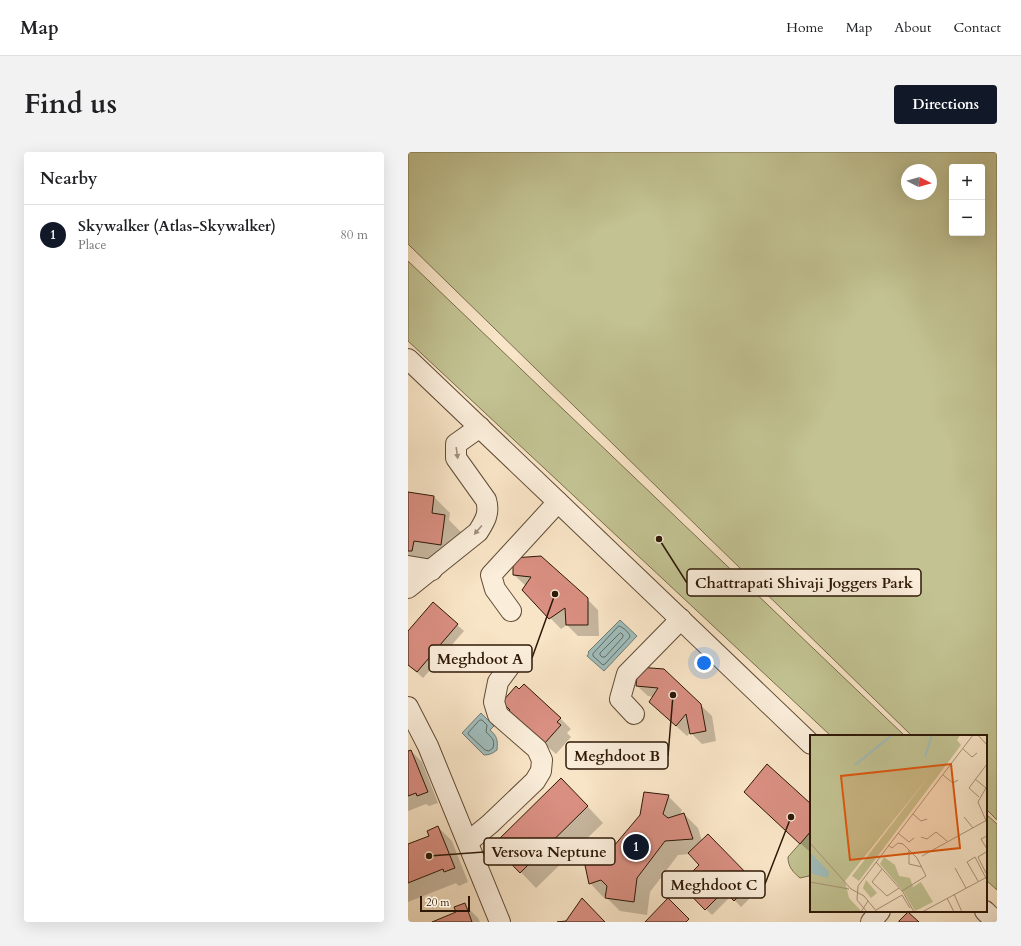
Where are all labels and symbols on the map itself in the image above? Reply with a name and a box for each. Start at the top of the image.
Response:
north arrow [901,164,937,200]
one-way arrow [454,447,460,460]
one-way arrow [474,525,483,535]
callout: Chattrapati Shivaji Joggers Park [687,569,921,596]
text: Chattrapati Shivaji Joggers Park [695,573,914,593]
callout: Meghdoot A [429,645,532,672]
text: Meghdoot A [437,649,524,669]
your location [694,653,714,673]
inset map [810,735,987,912]
callout: Meghdoot B [566,742,668,769]
text: Meghdoot B [574,746,660,766]
pin: 1 [623,832,649,862]
callout: Versova Neptune [484,838,615,865]
text: Versova Neptune [491,842,607,862]
callout: Meghdoot C [662,871,765,898]
text: Meghdoot C [671,875,758,895]
scale bar [420,894,470,913]

